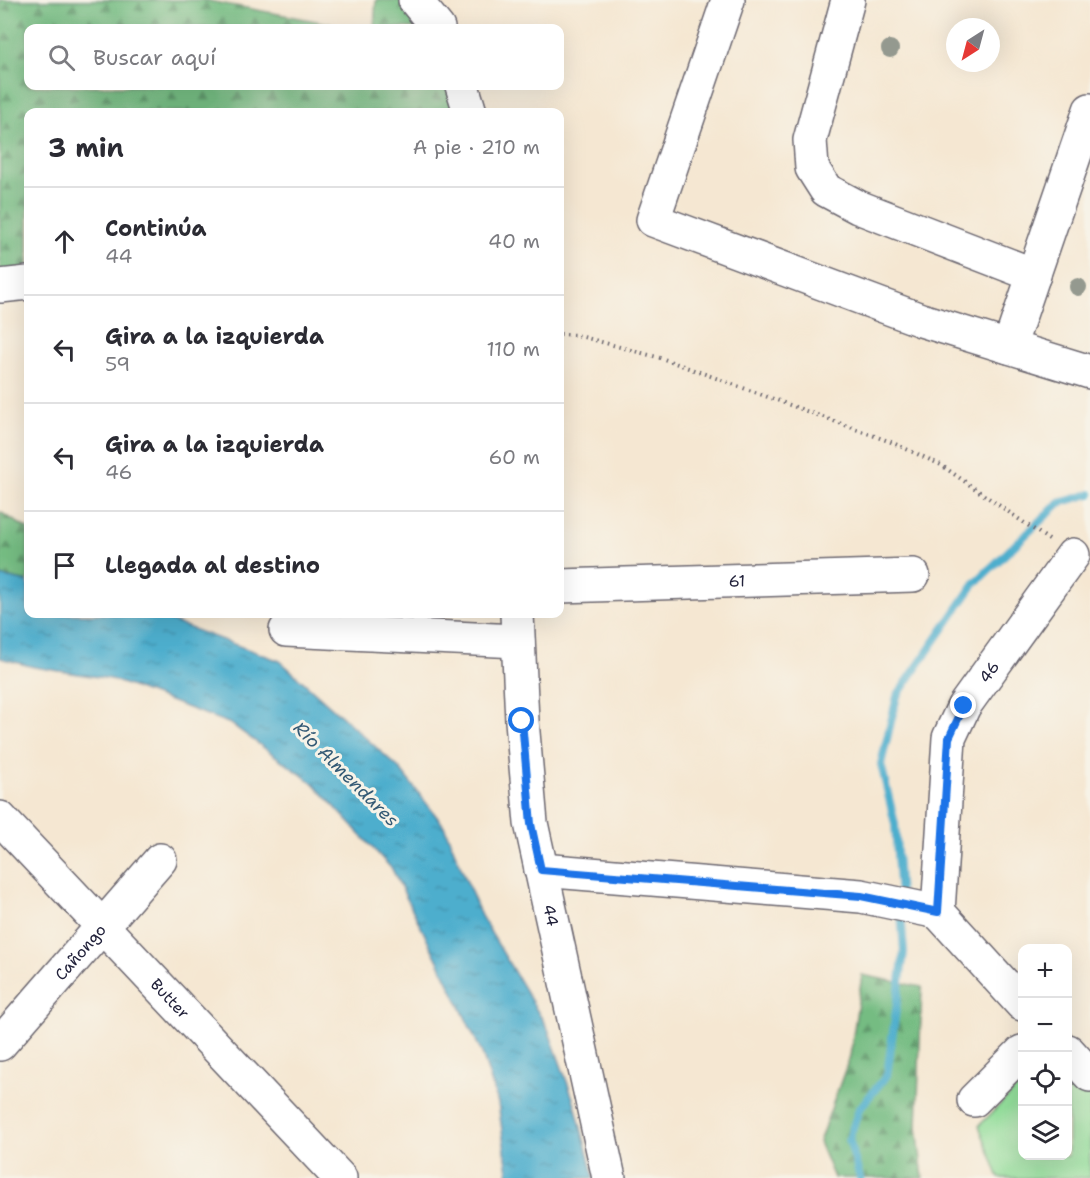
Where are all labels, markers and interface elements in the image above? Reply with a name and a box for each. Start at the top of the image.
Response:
north arrow [946,18,1000,72]
search box [24,24,564,90]
icon: search [45,41,78,74]
text: Buscar aquí [93,43,216,72]
text: 3 min [48,130,124,165]
text: A pie · 210 m [413,134,540,160]
text: Continúa [105,214,207,243]
icon: ahead [48,225,81,258]
text: 40 m [488,228,540,254]
text: 44 [105,243,132,269]
text: Gira a la izquierda [105,322,324,351]
icon: left [48,333,81,366]
text: 110 m [486,336,540,362]
text: 59 [105,351,130,377]
text: Gira a la izquierda [105,430,324,459]
icon: left [48,441,81,474]
text: 60 m [488,444,540,470]
text: 46 [105,459,133,485]
icon: arrive [48,549,81,582]
text: Llegada al destino [105,551,320,580]
street label: 61 [728,570,746,591]
street label: 46 [974,657,1004,687]
route end [950,692,976,718]
route start [508,707,534,733]
water label: Río Almendares [288,716,404,832]
street label: 44 [539,902,564,928]
street label: Cañongo [50,919,110,984]
map controls [1018,944,1072,1160]
button: + [1018,944,1072,998]
street label: Butter [146,974,194,1023]
button: − [1018,998,1072,1052]
button: locate [1018,1052,1072,1106]
button: layers [1018,1106,1072,1160]

